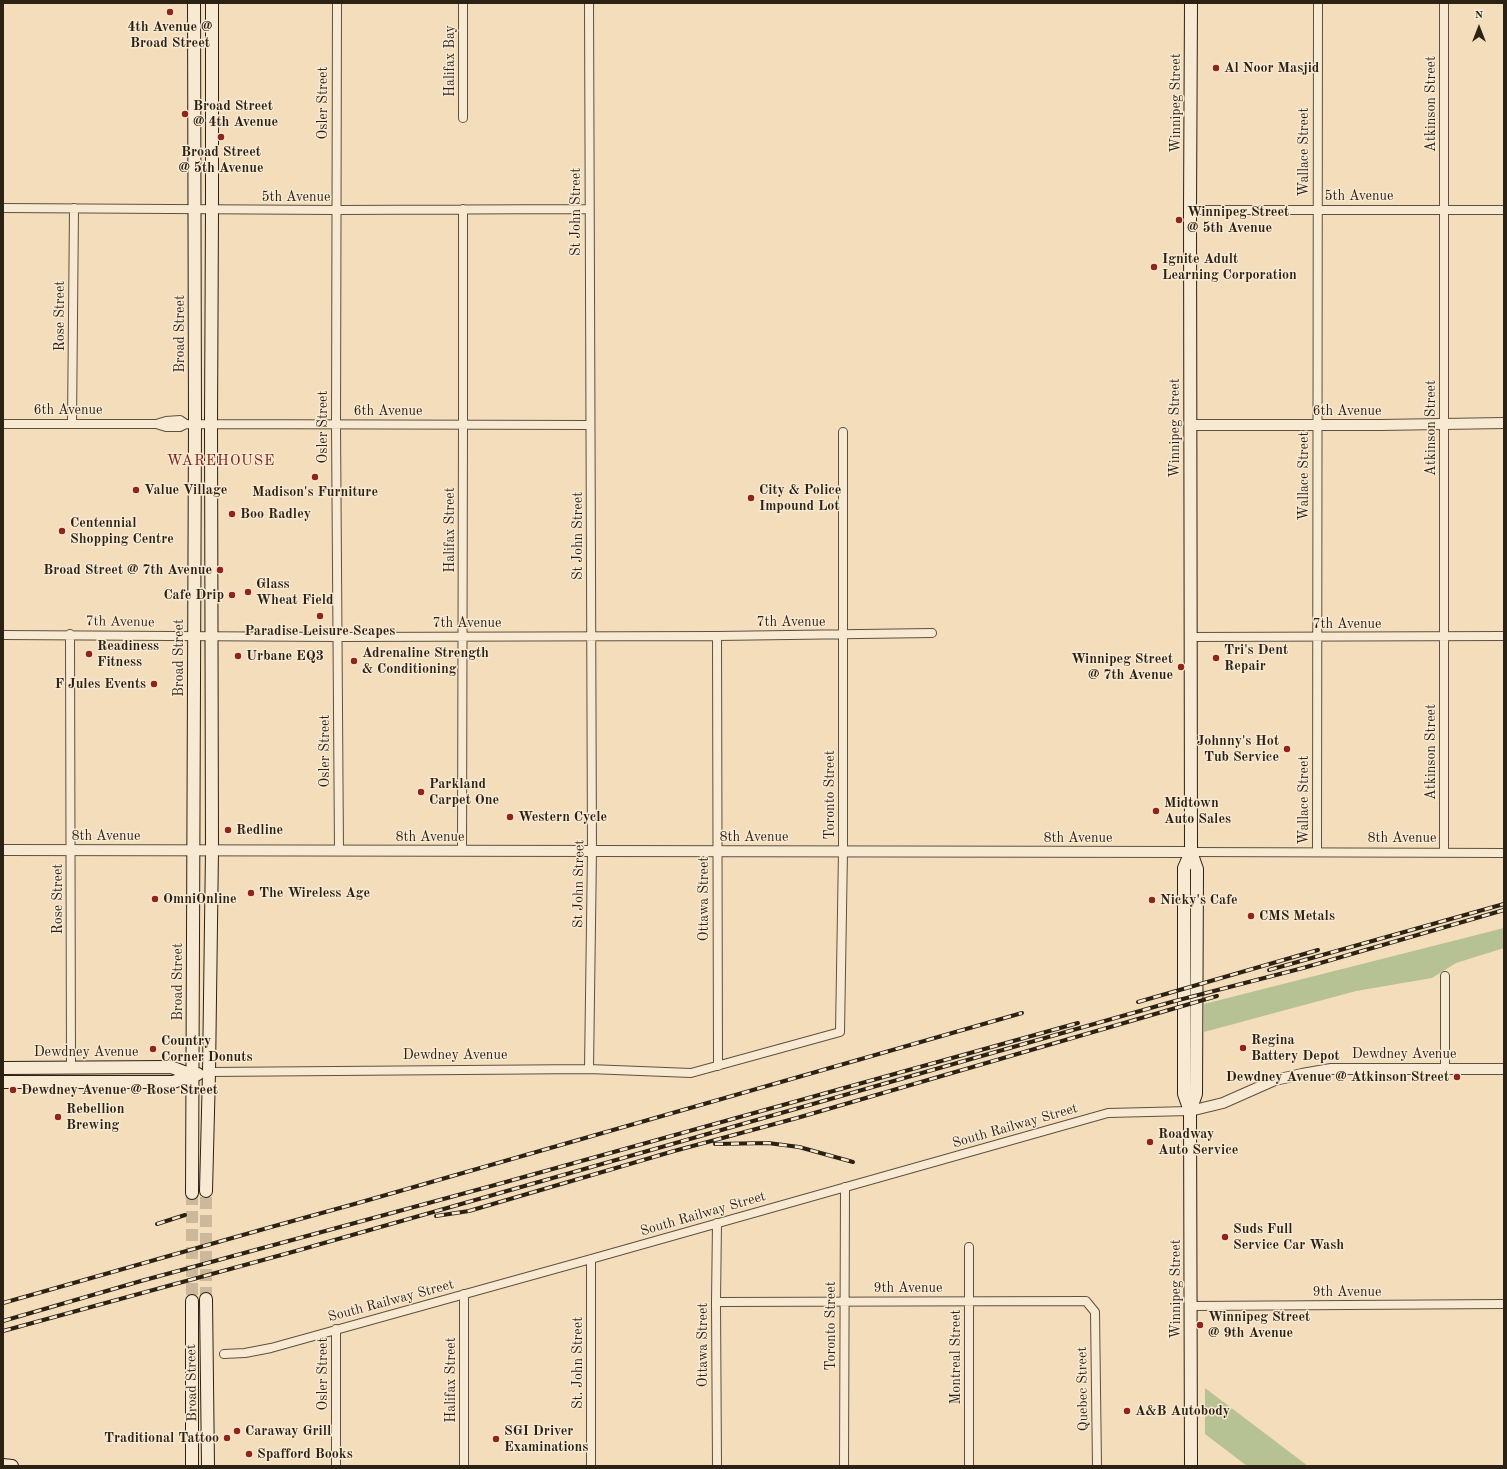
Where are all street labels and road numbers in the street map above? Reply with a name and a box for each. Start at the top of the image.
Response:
street label: Halifax Bay [442,25,458,97]
street label: Winnipeg Street [1168,53,1184,153]
street label: Atkinson Street [1423,56,1439,152]
street label: Osler Street [315,67,331,139]
street label: Wallace Street [1296,108,1312,196]
street label: St John Street [568,168,584,256]
street label: 5th Avenue [1324,188,1394,204]
street label: 5th Avenue [261,189,331,205]
street label: Rose Street [52,281,68,351]
street label: Broad Street [172,295,188,373]
street label: Winnipeg Street [1167,378,1183,478]
street label: Atkinson Street [1423,380,1439,476]
street label: Osler Street [315,391,331,463]
street label: 6th Avenue [33,402,103,418]
street label: 6th Avenue [353,403,423,419]
street label: 6th Avenue [1312,403,1382,419]
street label: Wallace Street [1296,432,1312,520]
street label: Halifax Street [442,487,458,573]
street label: St John Street [570,492,586,580]
street label: 7th Avenue [85,613,155,631]
street label: 7th Avenue [756,614,826,630]
street label: 7th Avenue [432,615,502,631]
street label: 7th Avenue [1312,616,1382,632]
street label: Broad Street [171,619,187,697]
street label: Atkinson Street [1423,704,1439,800]
street label: Osler Street [317,715,333,787]
street label: Toronto Street [822,750,838,840]
street label: Wallace Street [1296,756,1312,844]
street label: 8th Avenue [71,828,141,844]
street label: 8th Avenue [395,829,465,845]
street label: 8th Avenue [719,829,789,845]
street label: 8th Avenue [1043,830,1113,846]
street label: 8th Avenue [1367,830,1437,846]
street label: St John Street [570,840,588,928]
street label: Ottawa Street [696,857,712,941]
street label: Rose Street [50,864,66,934]
street label: Broad Street [170,943,186,1021]
street label: Dewdney Avenue [34,1044,138,1060]
street label: Dewdney Avenue [1352,1046,1456,1062]
street label: Dewdney Avenue [403,1047,507,1063]
street label: South Railway Street [950,1100,1080,1152]
street label: South Railway Street [638,1188,768,1240]
street label: Winnipeg Street [1168,1239,1184,1339]
street label: South Railway Street [326,1276,456,1326]
street label: 9th Avenue [873,1280,943,1296]
street label: Toronto Street [823,1281,839,1371]
street label: 9th Avenue [1312,1284,1382,1300]
street label: Ottawa Street [695,1303,711,1387]
street label: Montreal Street [948,1309,964,1405]
street label: St. John Street [570,1317,586,1409]
street label: Halifax Street [443,1337,459,1423]
street label: Osler Street [315,1338,331,1410]
street label: Broad Street [183,1344,201,1422]
street label: Quebec Street [1074,1347,1092,1431]

